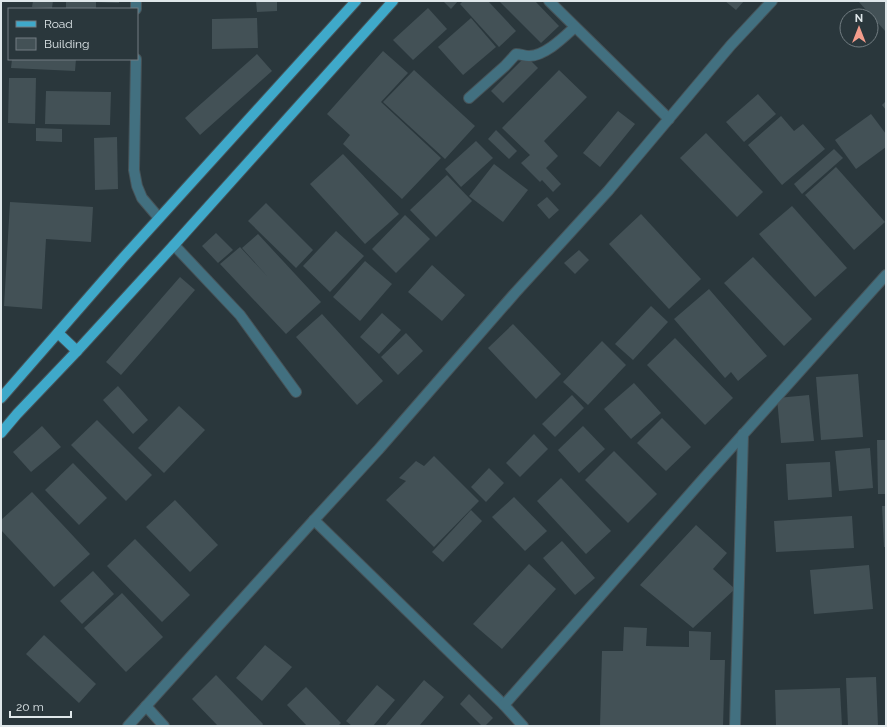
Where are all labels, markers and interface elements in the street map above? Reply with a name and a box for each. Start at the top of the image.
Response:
legend [8,8,138,60]
north arrow [839,8,879,48]
text: N [855,12,863,25]
text: Road [44,17,73,31]
text: Building [44,37,90,51]
scale bar [10,693,71,719]
text: 20 m [16,700,44,714]

